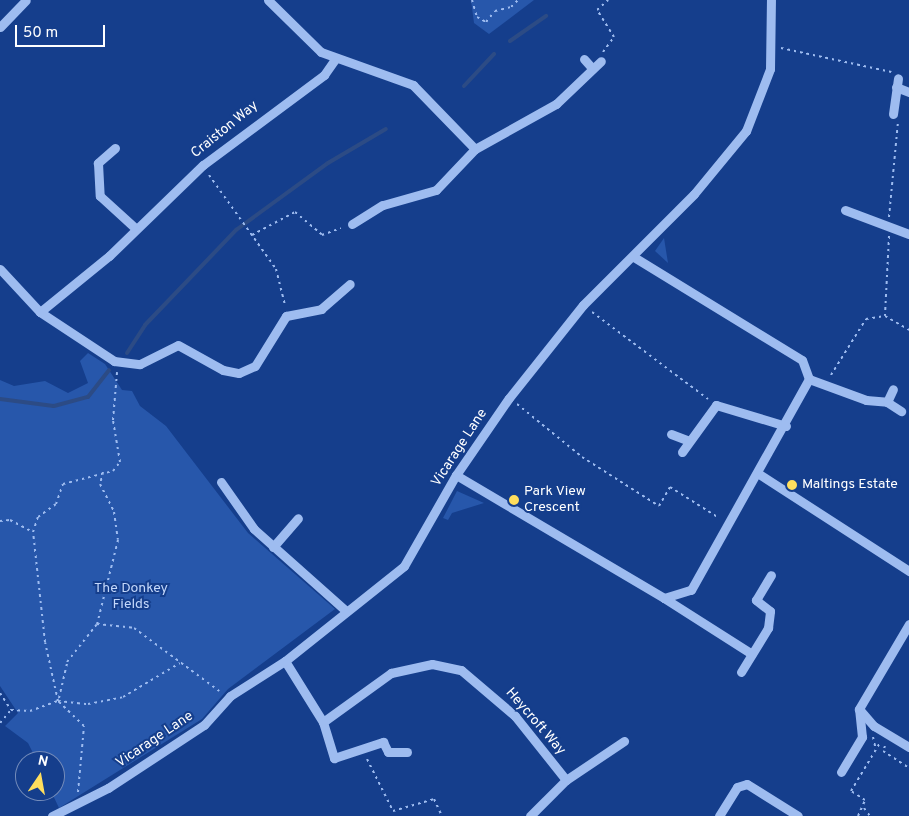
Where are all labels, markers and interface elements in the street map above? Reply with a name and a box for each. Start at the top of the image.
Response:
scale bar [18,15,108,47]
text: 50 m [23,24,58,43]
street label: Craiston Way [188,98,262,162]
street label: Vicarage Lane [429,406,491,490]
place label: Maltings Estate [802,477,898,493]
marker: Maltings Estate [786,479,798,491]
place label: Park View Crescent [524,484,586,516]
marker: Park View Crescent [508,494,520,506]
park label: The Donkey Fields [94,581,168,614]
street label: Heycroft Way [501,685,569,759]
street label: Vicarage Lane [113,708,197,772]
north arrow [15,751,65,801]
text: N [36,752,50,771]

